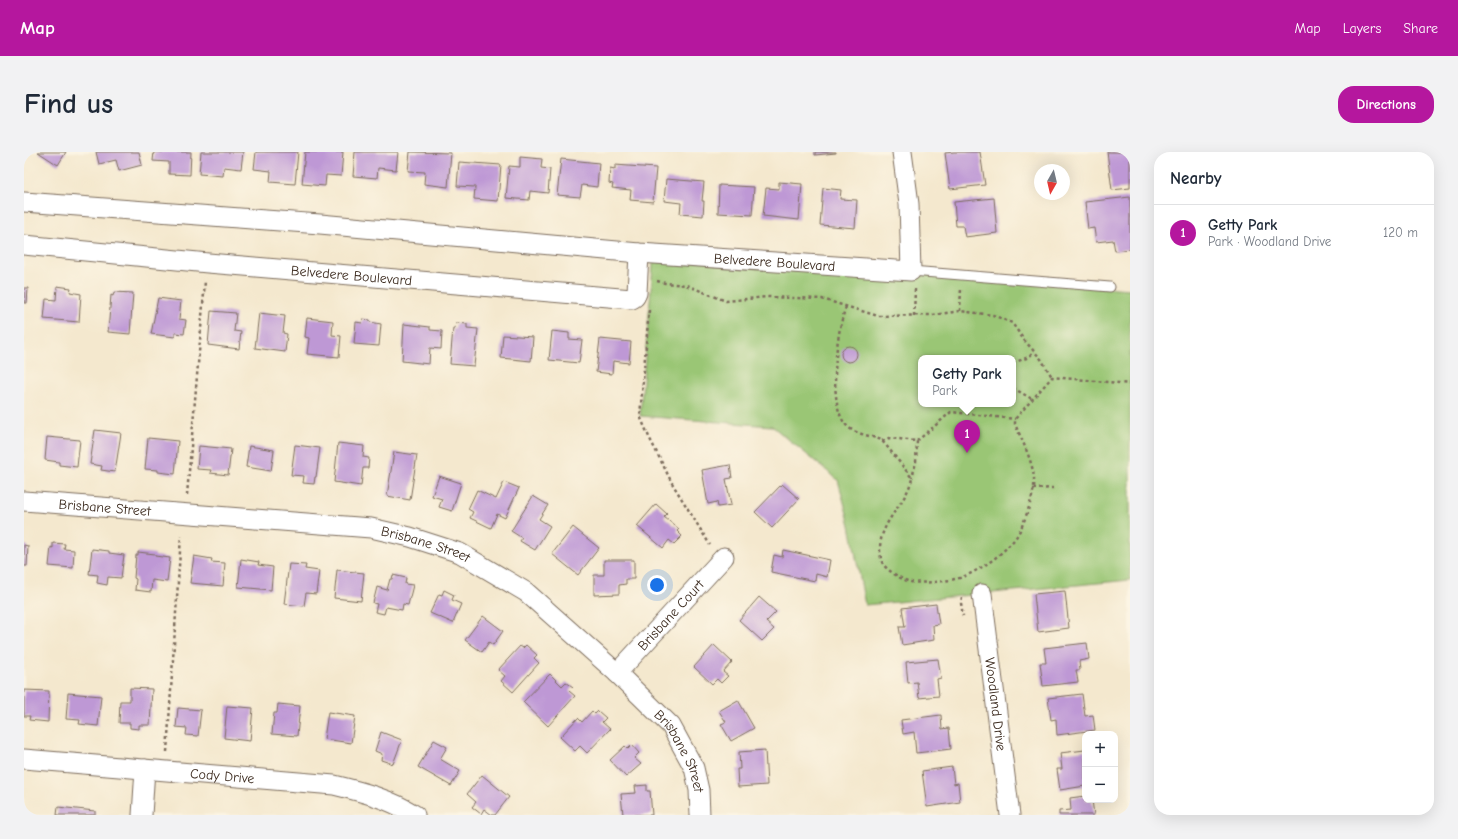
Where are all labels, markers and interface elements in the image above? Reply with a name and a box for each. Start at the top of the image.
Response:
text: Map [20,17,55,39]
text: Map [1294,20,1321,37]
text: Layers [1343,20,1381,37]
text: Share [1403,20,1438,37]
button: Directions [1338,86,1434,123]
text: Find us [24,88,113,120]
north arrow [1034,164,1070,200]
text: Nearby [1170,169,1221,188]
text: Getty Park [1208,216,1277,234]
text: 1 [1180,225,1186,240]
text: 120 m [1383,225,1418,240]
text: Park · Woodland Drive [1208,234,1331,249]
street label: Belvedere Boulevard [713,249,836,274]
street label: Belvedere Boulevard [290,262,413,289]
popup [918,355,1016,407]
text: Getty Park [932,365,1002,383]
text: Park [932,383,957,398]
pin: 1 [954,420,980,453]
street label: Brisbane Street [58,495,153,519]
street label: Brisbane Street [379,522,474,566]
street label: Brisbane Court [634,575,708,654]
your location [647,575,667,595]
street label: Woodland Drive [982,656,1010,752]
street label: Brisbane Street [651,706,708,793]
map controls [1082,731,1118,803]
button: + [1082,731,1118,767]
street label: Cody Drive [189,764,255,787]
button: − [1082,767,1118,803]

